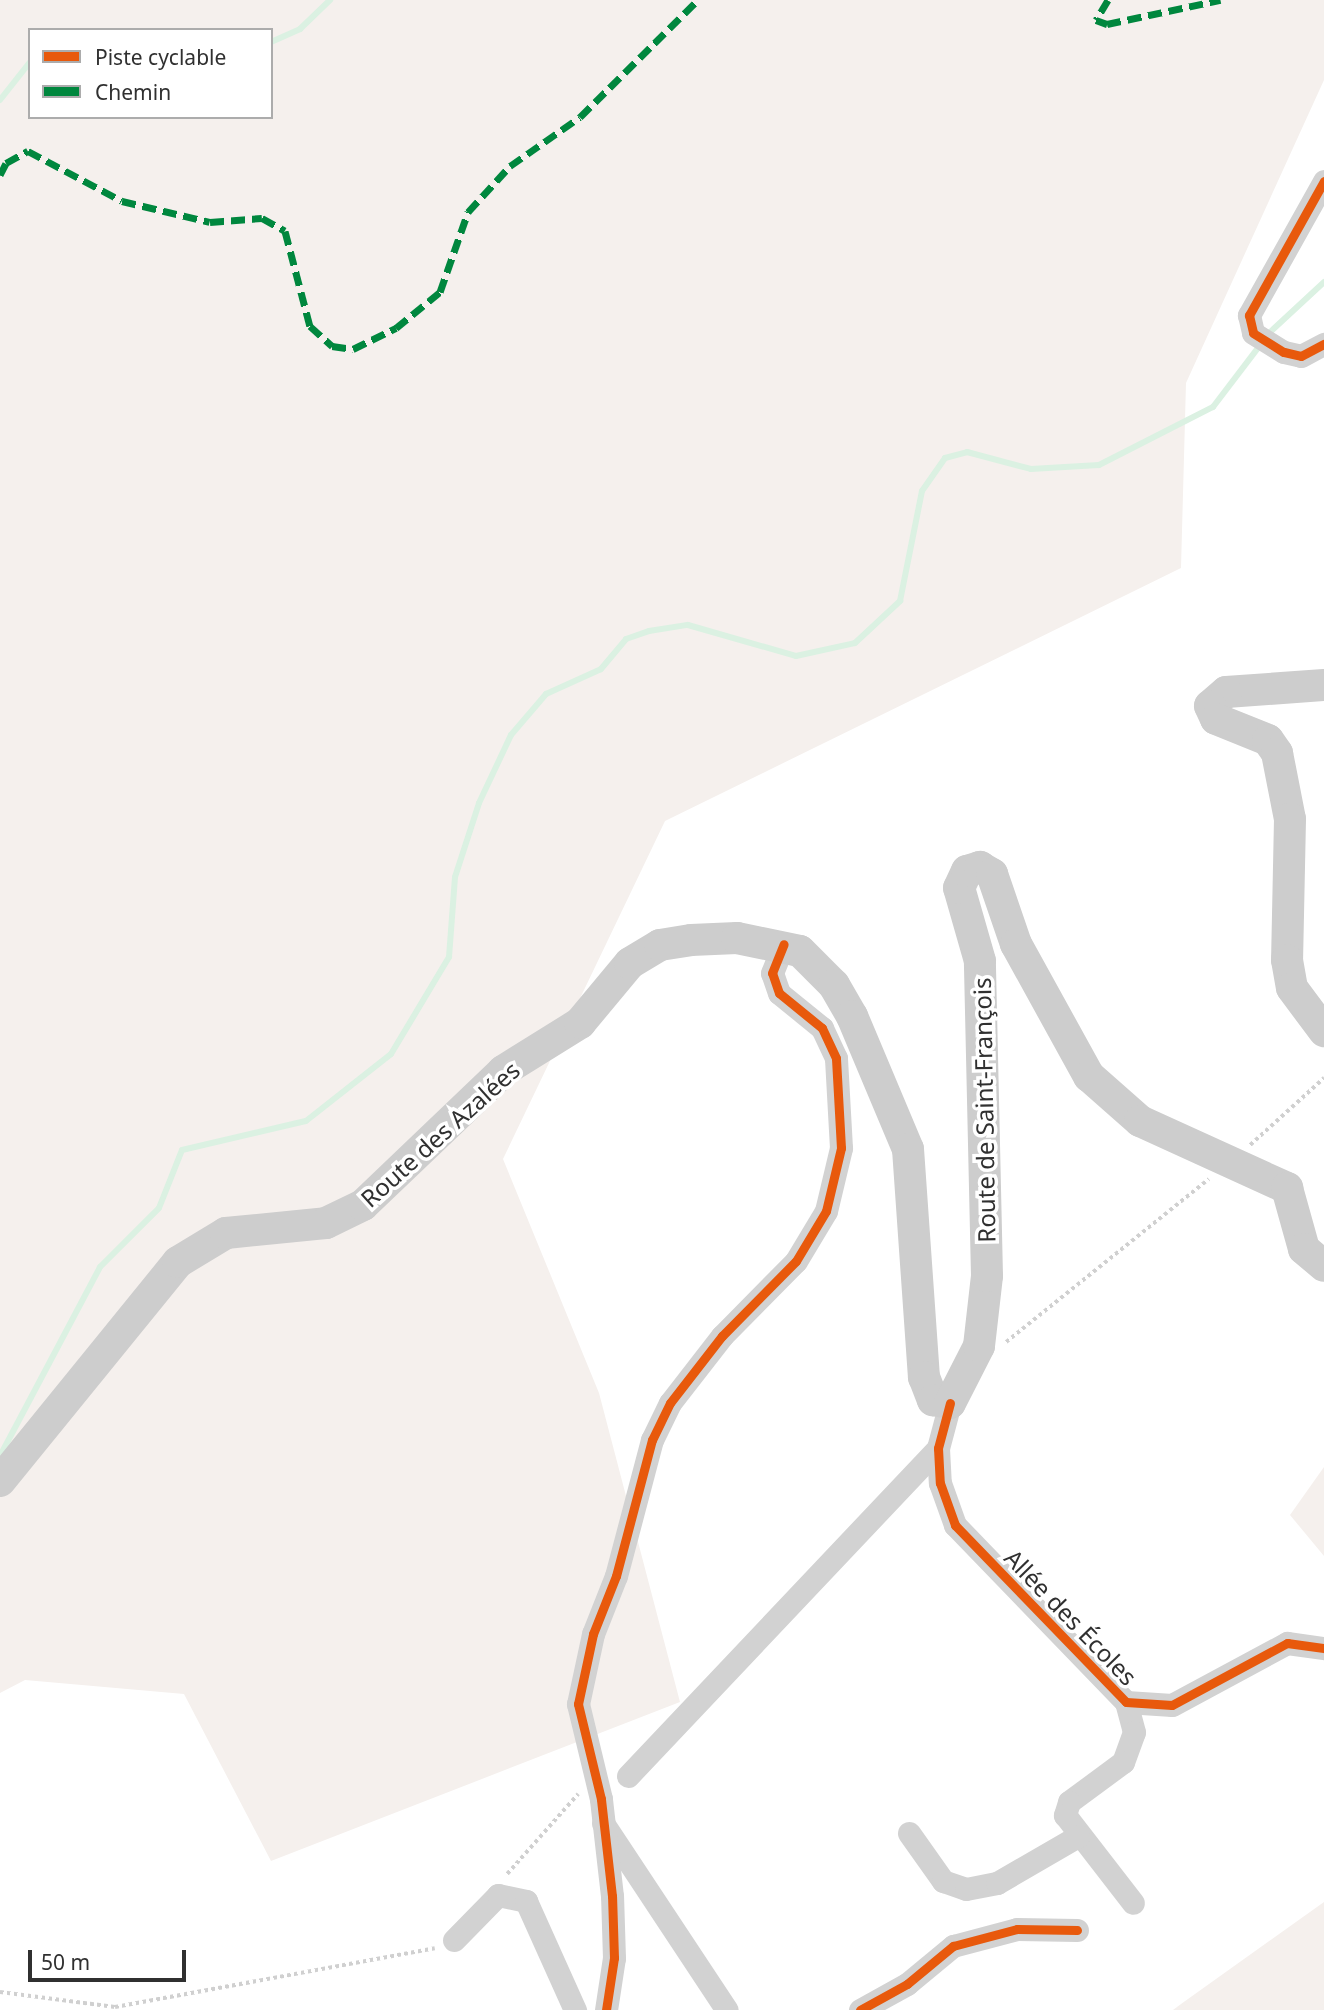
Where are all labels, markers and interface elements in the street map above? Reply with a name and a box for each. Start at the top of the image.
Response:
legend [28,28,273,119]
text: Piste cyclable [95,43,226,71]
text: Chemin [95,78,171,106]
street label: Route de Saint-François [967,977,1001,1243]
street label: Route des Azalées [355,1055,525,1213]
street label: Allée des Écoles [999,1543,1143,1691]
scale bar [32,1937,189,1981]
text: 50 m [41,1948,90,1976]

